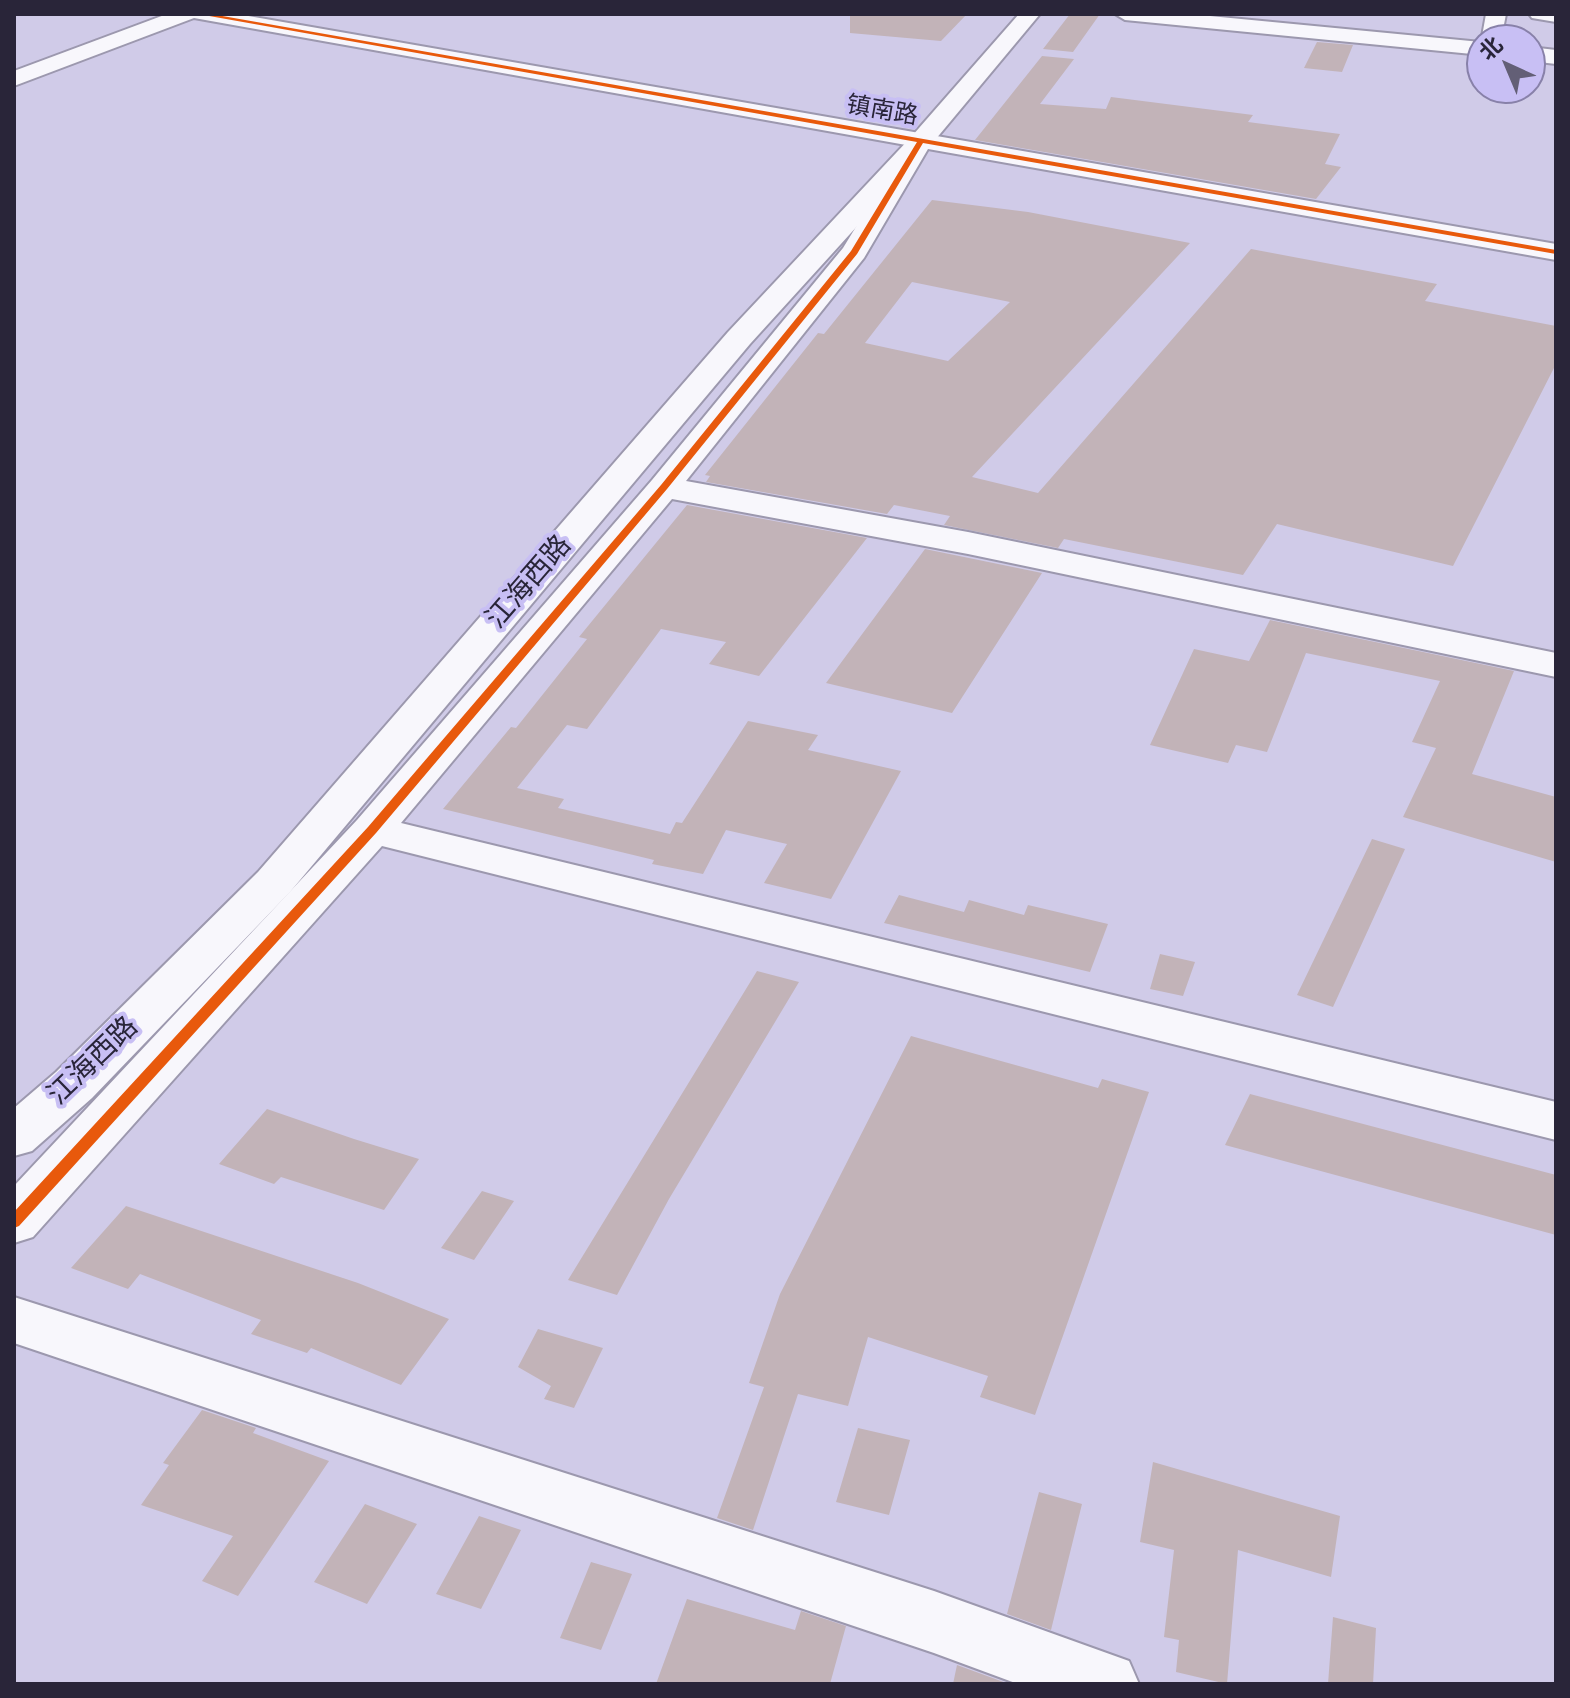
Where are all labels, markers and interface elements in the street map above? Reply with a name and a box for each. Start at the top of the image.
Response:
north arrow [1466,24,1546,104]
text: 北 [1472,29,1510,67]
street label: 镇南路 [844,92,920,132]
street label: 江海西路 [481,530,579,636]
street label: 江海西路 [42,1011,146,1113]

